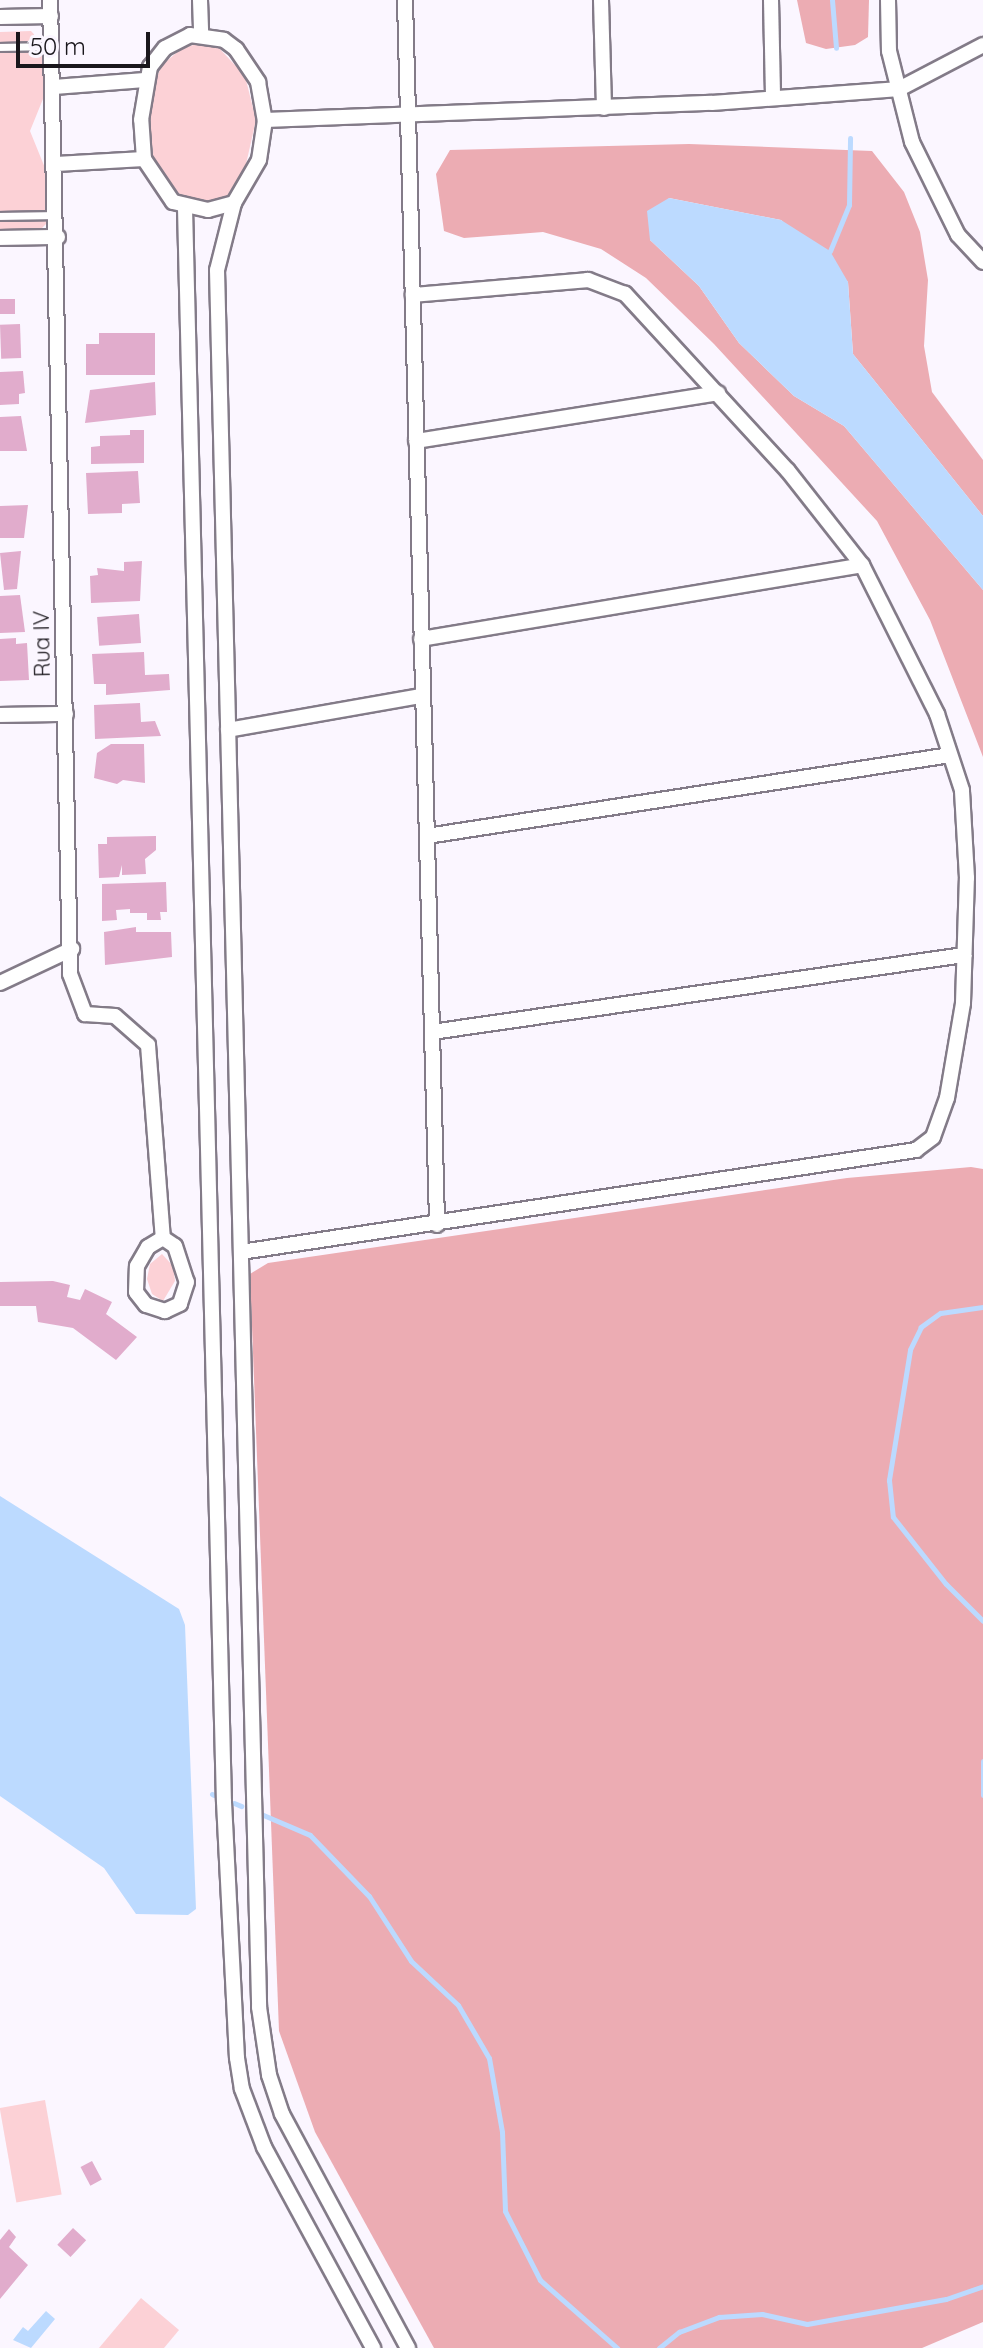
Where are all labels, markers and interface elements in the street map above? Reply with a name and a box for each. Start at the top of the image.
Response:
scale bar [20,16,154,66]
text: 50 m [30,31,86,61]
street label: Rua IV [28,611,56,677]

